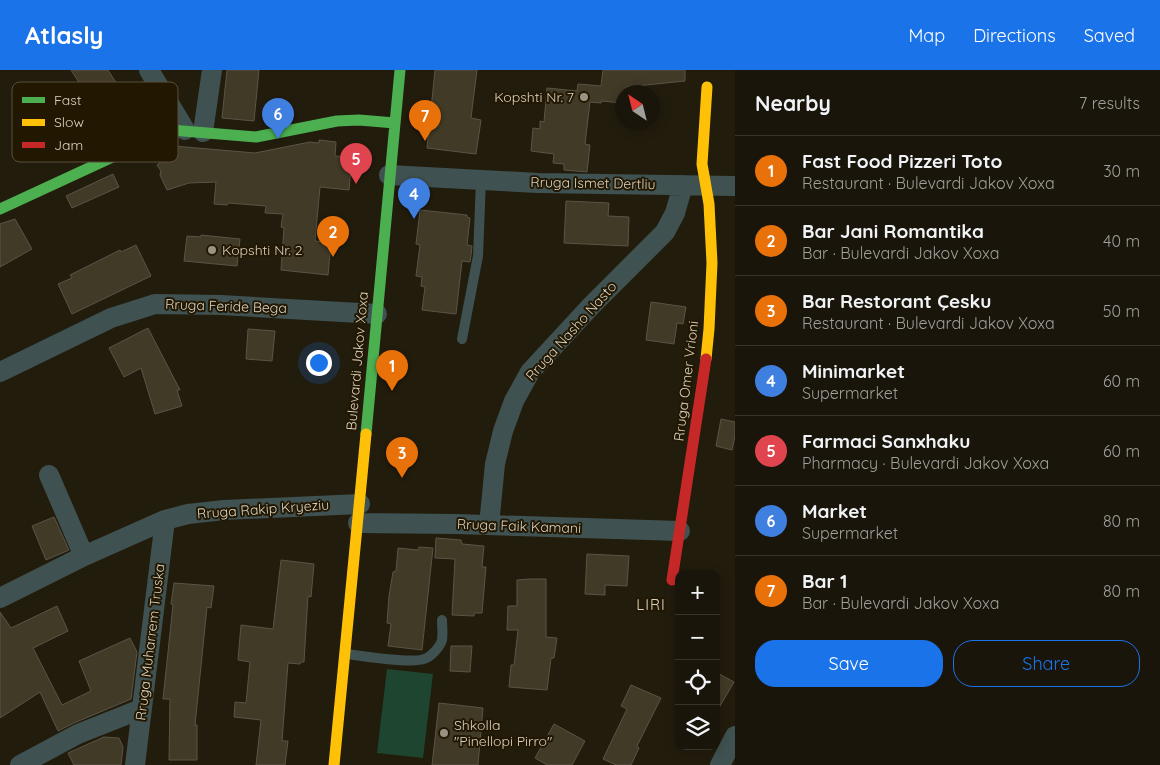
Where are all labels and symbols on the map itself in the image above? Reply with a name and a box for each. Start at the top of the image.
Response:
legend [12,82,178,162]
north arrow [615,85,660,130]
place label: Kopshti Nr. 7 [494,88,574,106]
text: Fast [54,91,82,109]
marker: Kopshti Nr. 7 [578,91,590,103]
pin: 6 [262,98,294,139]
pin: 7 [409,100,441,141]
text: Slow [54,113,84,131]
text: Jam [54,136,83,154]
pin: 5 [340,143,372,184]
street label: Rruga Ismet Dertliu [530,173,656,193]
pin: 4 [398,178,430,219]
pin: 2 [317,216,349,257]
place label: Kopshti Nr. 2 [222,241,303,259]
marker: Kopshti Nr. 2 [206,244,218,256]
street label: Rruga Nasho Nasto [522,278,620,384]
street label: Bulevardi Jakov Xoxa [342,291,372,431]
street label: Rruga Feride Bega [165,295,287,317]
street label: Rruga Omer Vrioni [670,320,702,442]
your location [306,350,332,376]
pin: 1 [376,350,408,391]
pin: 3 [386,437,418,478]
street label: Rruga Rakip Kryeziu [196,495,330,523]
street label: Rruga Faik Kamani [457,515,581,537]
street label: Rruga Muharrem Truska [131,562,169,722]
district label: LIRI [636,595,666,614]
place label: Shkolla "Pinellopi Pirro" [454,716,552,750]
marker: Shkolla "Pinellopi Pirro" [438,727,450,739]

